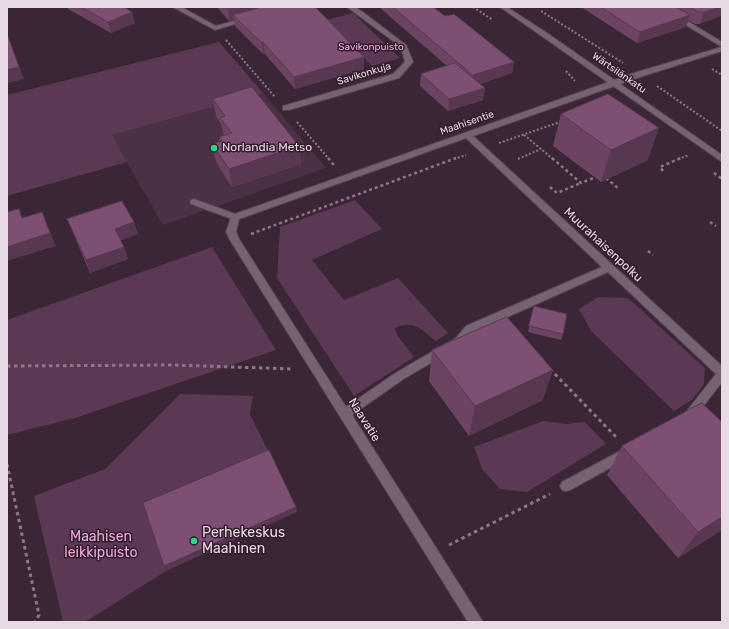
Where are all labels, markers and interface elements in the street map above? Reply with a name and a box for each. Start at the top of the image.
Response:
park label: Savikonpuisto [338,41,404,53]
street label: Wärtsilänkatu [590,50,648,96]
street label: Savikonkuja [336,60,392,88]
street label: Maahisentie [439,108,495,138]
place label: Norlandia Metso [222,141,312,155]
marker: Norlandia Metso [209,143,219,153]
street label: Muurahaisenpolku [561,205,645,285]
street label: Naavatie [345,396,383,444]
place label: Perhekeskus Maahinen [202,525,285,558]
park label: Maahisen leikkipuisto [64,529,138,562]
marker: Perhekeskus Maahinen [189,536,199,546]

